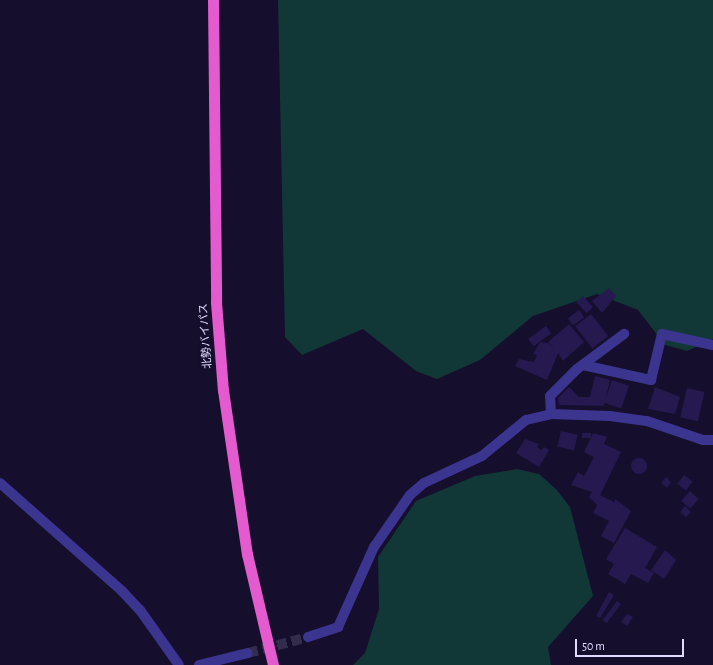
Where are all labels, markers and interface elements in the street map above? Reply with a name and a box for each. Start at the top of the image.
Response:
street label: 北勢バイパス [197,303,215,369]
scale bar [577,631,686,657]
text: 50 m [582,640,605,652]

